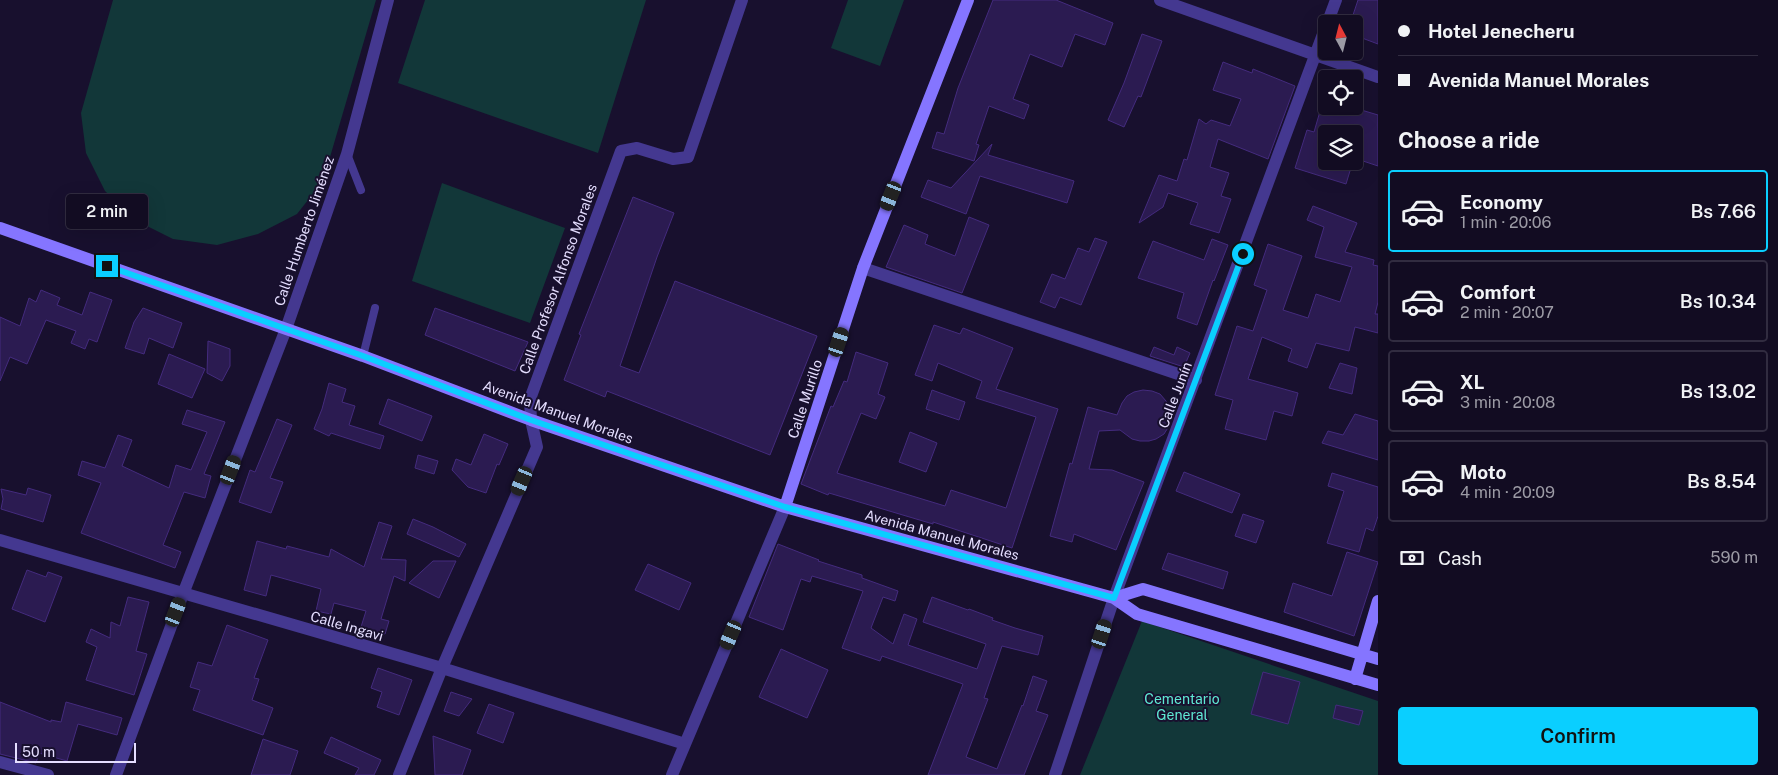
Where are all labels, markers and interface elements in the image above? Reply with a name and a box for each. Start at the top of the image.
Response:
north arrow [1318,15,1362,60]
map controls [1318,15,1363,170]
text: Hotel Jenecheru [1428,20,1575,42]
text: Avenida Manuel Morales [1428,69,1649,91]
button: locate [1318,70,1363,115]
button: layers [1318,125,1363,170]
text: Choose a ride [1398,127,1540,153]
street label: Calle Humberto Jiménez [271,154,337,308]
car [878,179,903,213]
street label: Calle Profesor Alfonso Morales [516,182,600,376]
icon: car [1400,189,1445,234]
text: Economy [1460,191,1543,213]
callout: 2 min [66,194,148,228]
text: Bs 7.66 [1690,200,1756,222]
text: 2 min [86,202,128,221]
text: 1 min · 20:06 [1460,213,1551,232]
route start [1232,243,1254,265]
route end [96,255,118,277]
icon: car [1400,279,1445,324]
text: Comfort [1460,281,1536,303]
text: Bs 10.34 [1680,290,1756,312]
text: 2 min · 20:07 [1460,303,1554,322]
car [827,325,850,359]
street label: Calle Murillo [785,357,825,440]
street label: Calle Junín [1155,360,1195,430]
icon: car [1400,369,1445,414]
text: XL [1460,371,1485,393]
street label: Avenida Manuel Morales [481,377,635,447]
text: Bs 13.02 [1680,380,1756,402]
text: 3 min · 20:08 [1460,393,1555,412]
car [218,453,243,487]
icon: car [1400,459,1445,504]
text: Moto [1460,461,1506,483]
car [509,464,534,498]
text: Bs 8.54 [1687,470,1756,492]
text: 4 min · 20:09 [1460,483,1555,502]
street label: Avenida Manuel Morales [863,507,1021,563]
icon: cash [1398,544,1426,572]
text: Cash [1438,547,1482,569]
text: 590 m [1710,548,1758,567]
car [163,595,188,629]
street label: Calle Ingavi [309,608,385,644]
car [1090,617,1113,651]
car [718,618,743,652]
park label: Cementario General [1144,691,1220,723]
button: Confirm [1398,707,1758,765]
scale bar [15,740,136,763]
text: 50 m [22,744,55,760]

